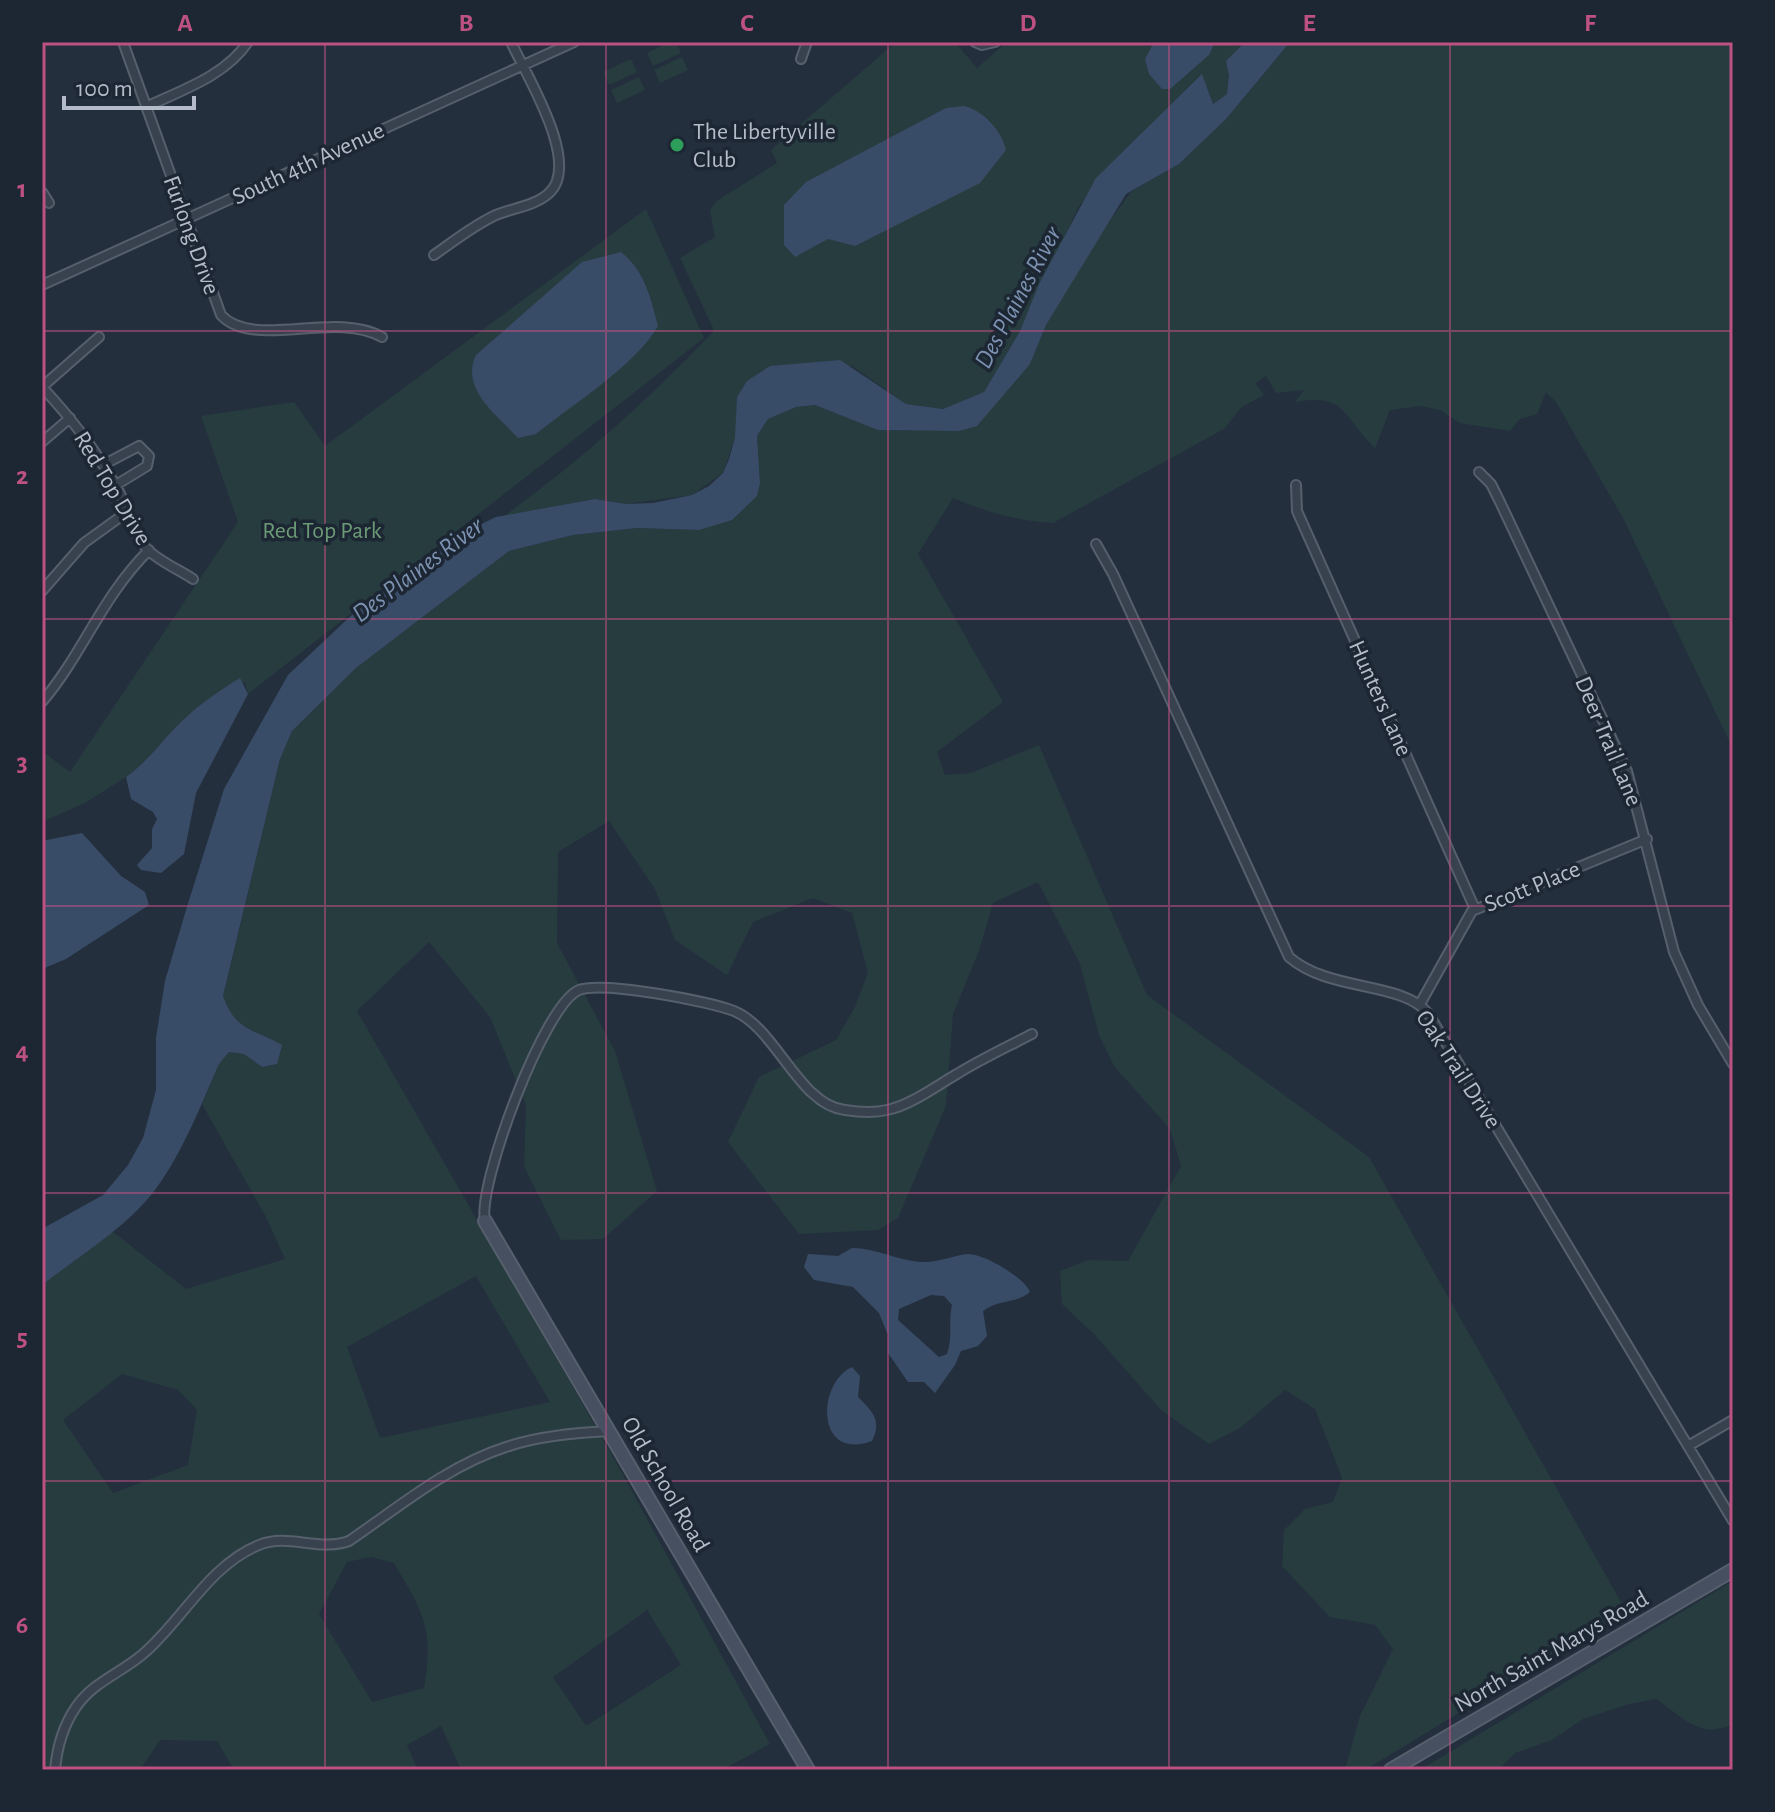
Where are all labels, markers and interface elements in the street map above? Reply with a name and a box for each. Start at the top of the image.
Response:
text: A [177,10,193,36]
text: B [458,10,474,36]
text: C [740,10,754,36]
text: D [1019,10,1037,36]
text: E [1302,10,1316,36]
text: F [1584,10,1597,36]
scale bar [64,60,194,110]
text: 100 m [76,77,133,101]
street label: South 4th Avenue [229,118,388,210]
place label: The Libertyville Club [693,120,836,172]
marker: The Libertyville Club [668,136,686,154]
street label: Furlong Drive [158,173,224,298]
text: 1 [17,176,27,202]
water label: Des Plaines River [970,221,1067,373]
street label: Red Top Drive [69,427,155,550]
text: 2 [16,463,28,489]
water label: Des Plaines River [347,511,489,627]
park label: Red Top Park [262,519,382,543]
street label: Hunters Lane [1344,637,1416,760]
street label: Deer Trail Lane [1570,673,1646,810]
text: 3 [16,750,28,776]
street label: Scott Place [1481,857,1584,917]
street label: Oak Trail Drive [1411,1006,1505,1133]
text: 4 [15,1038,29,1064]
text: 5 [16,1325,28,1351]
street label: Old School Road [617,1413,713,1556]
street label: North Saint Marys Road [1450,1587,1653,1717]
text: 6 [16,1612,28,1638]

